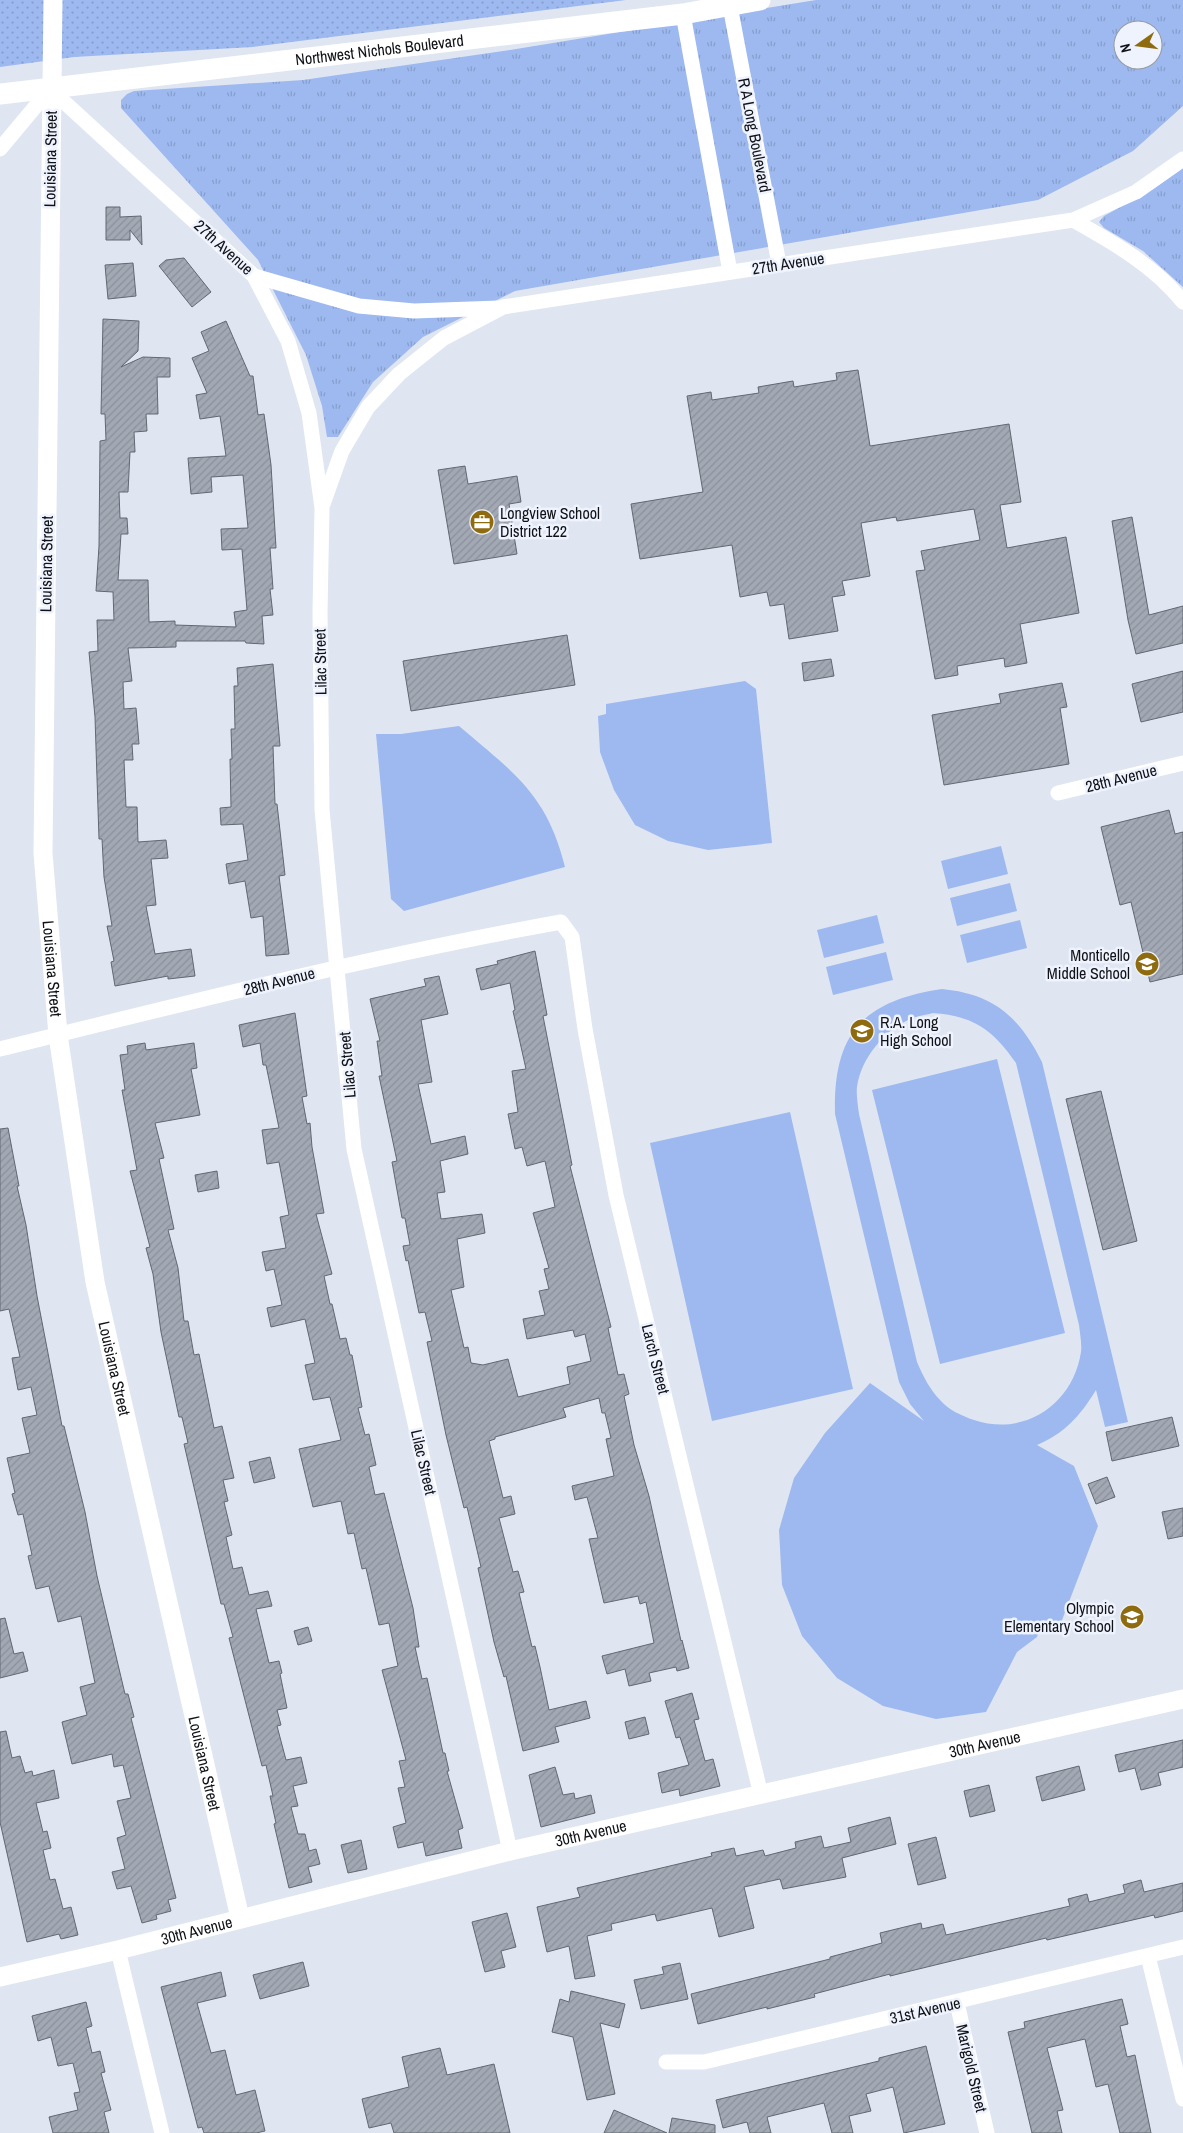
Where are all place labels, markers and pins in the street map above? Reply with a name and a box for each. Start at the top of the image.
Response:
place label: Longview School District 122 [500,502,600,542]
office icon: Longview School District 122 [469,509,495,535]
place label: Monticello Middle School [1047,944,1130,984]
school or university icon: Monticello Middle School [1134,951,1160,977]
place label: R.A. Long High School [880,1011,952,1051]
school or university icon: R.A. Long High School [849,1018,875,1044]
place label: Olympic Elementary School [1004,1597,1114,1637]
school or university icon: Olympic Elementary School [1119,1604,1145,1630]

